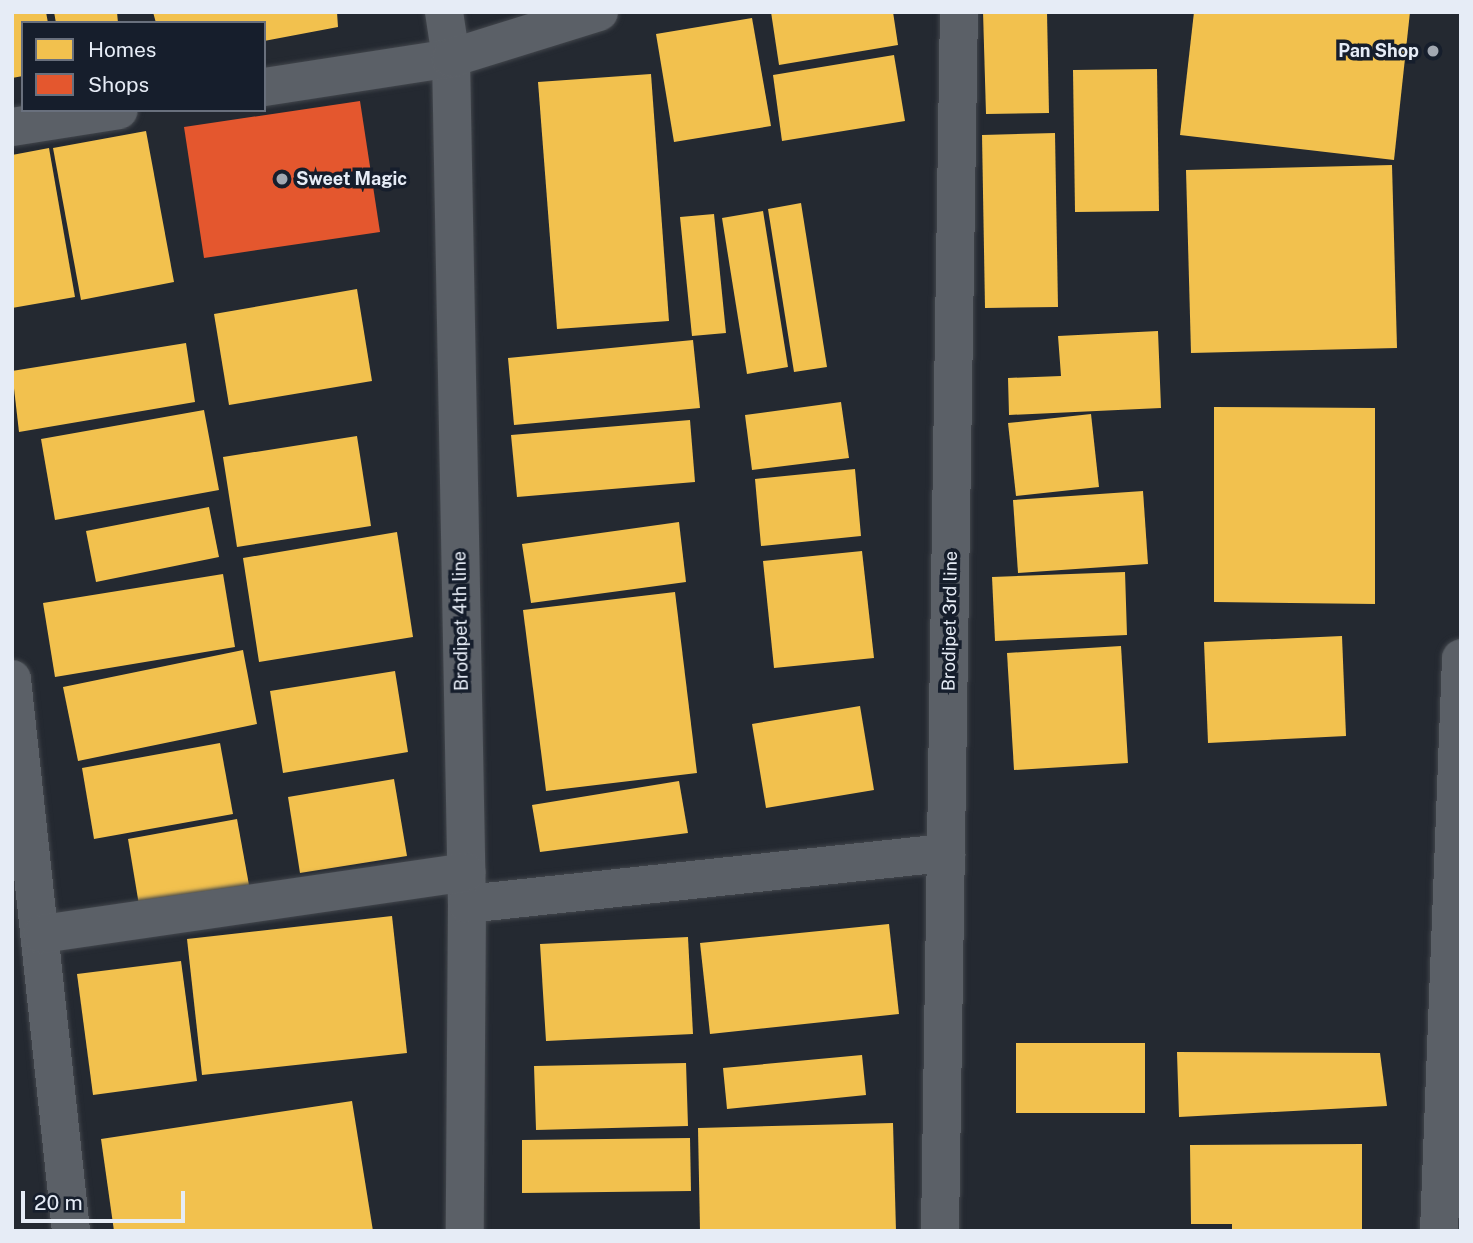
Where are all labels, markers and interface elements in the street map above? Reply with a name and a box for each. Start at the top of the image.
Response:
legend [21,21,266,112]
text: Homes [88,37,156,62]
place label: Pan Shop [1338,40,1419,62]
marker: Pan Shop [1425,43,1441,59]
text: Shops [88,72,149,97]
place label: Sweet Magic [296,168,407,190]
marker: Sweet Magic [274,171,290,187]
street label: Brodipet 4th line [449,551,473,691]
street label: Brodipet 3rd line [938,551,962,691]
scale bar [24,1176,189,1220]
text: 20 m [34,1190,83,1215]

